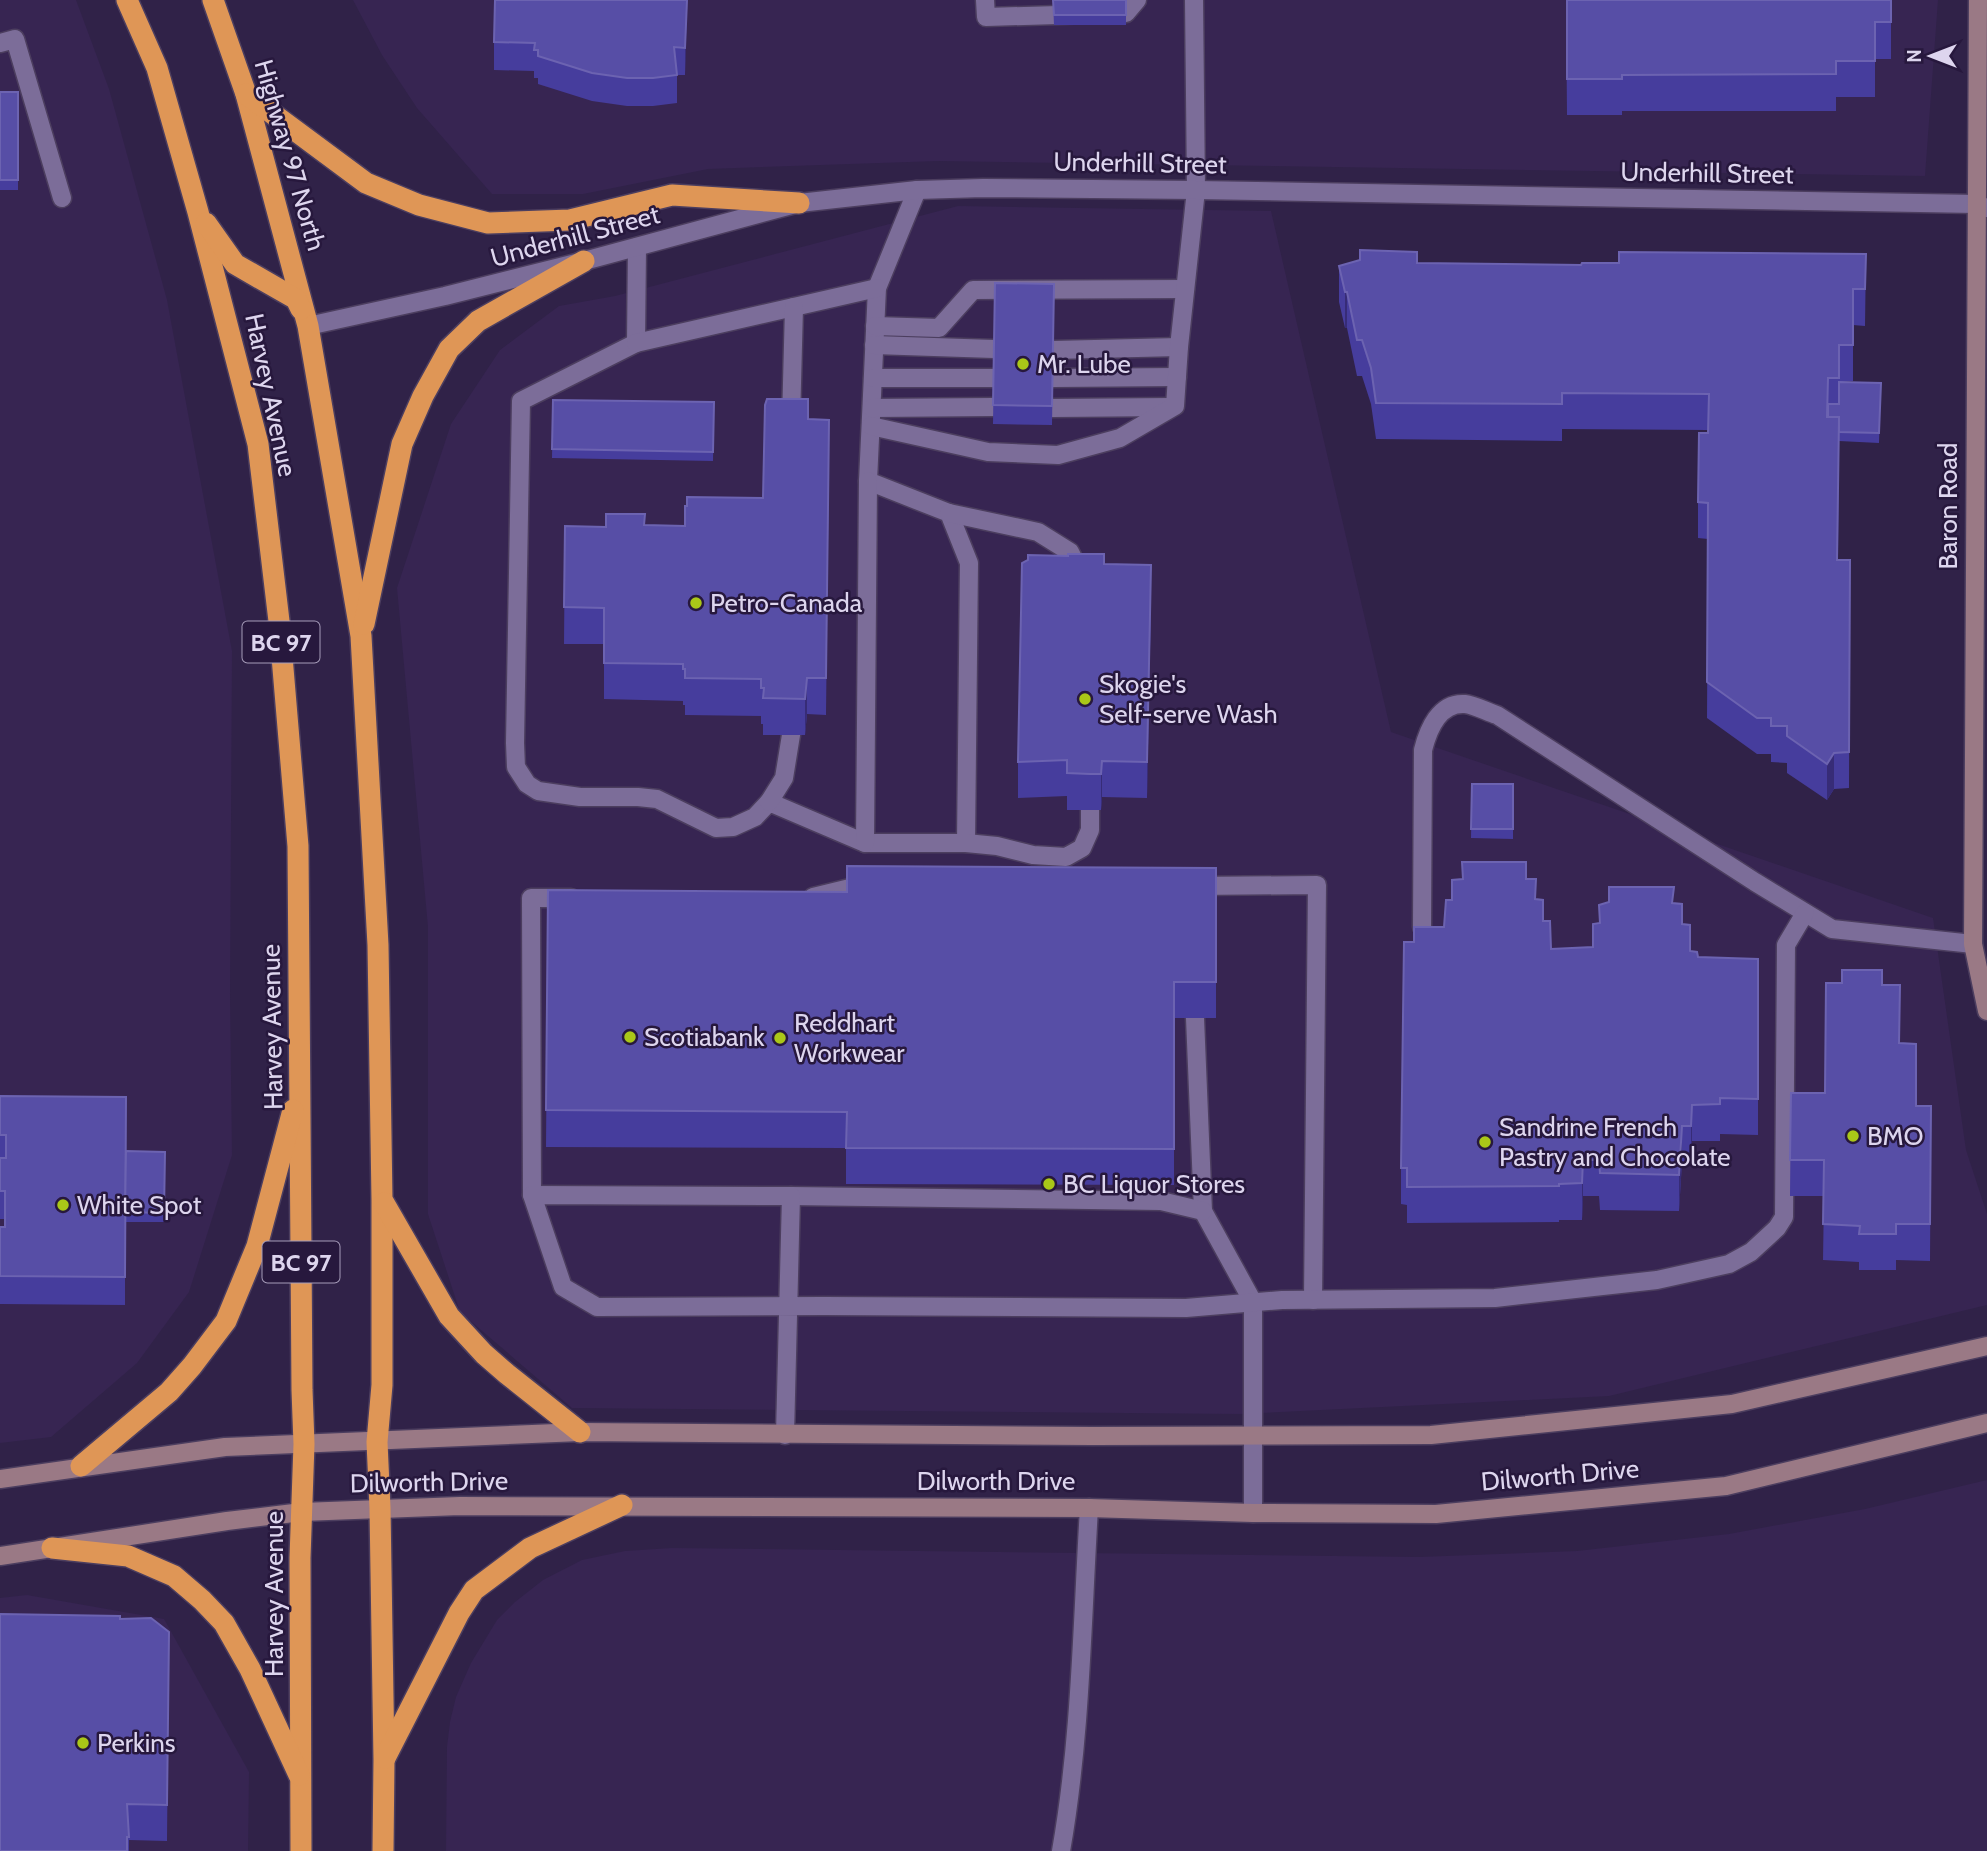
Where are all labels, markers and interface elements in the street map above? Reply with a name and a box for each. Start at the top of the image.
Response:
north arrow [1896,21,1966,91]
text: N [1903,49,1926,63]
street label: Highway 97 North [247,56,333,254]
street label: Underhill Street [1053,145,1227,181]
street label: Underhill Street [1620,155,1794,191]
street label: Underhill Street [487,198,663,274]
street label: Harvey Avenue [238,311,304,479]
place label: Mr. Lube [1037,348,1131,380]
marker: Mr. Lube [1015,356,1031,372]
street label: Baron Road [1932,443,1964,569]
place label: Petro-Canada [710,587,863,619]
marker: Petro-Canada [688,595,704,611]
road number: BC 97 [243,622,320,662]
place label: Skogie's Self-serve Wash [1099,668,1278,730]
marker: Skogie's Self-serve Wash [1077,691,1093,707]
street label: Harvey Avenue [255,944,289,1110]
place label: Reddhart Workwear [794,1007,905,1069]
place label: Scotiabank [644,1021,765,1053]
marker: Scotiabank [622,1029,638,1045]
marker: Reddhart Workwear [772,1030,788,1046]
place label: Sandrine French Pastry and Chocolate [1499,1111,1731,1173]
place label: BMO [1867,1120,1924,1152]
marker: BMO [1845,1128,1861,1144]
marker: Sandrine French Pastry and Chocolate [1477,1134,1493,1150]
place label: BC Liquor Stores [1063,1168,1245,1200]
marker: BC Liquor Stores [1041,1176,1057,1192]
place label: White Spot [77,1189,202,1221]
marker: White Spot [55,1197,71,1213]
road number: BC 97 [262,1242,340,1282]
street label: Dilworth Drive [1480,1452,1640,1498]
street label: Dilworth Drive [349,1465,509,1499]
street label: Dilworth Drive [917,1465,1075,1497]
street label: Harvey Avenue [258,1511,290,1677]
place label: Perkins [97,1727,176,1759]
marker: Perkins [75,1735,91,1751]

